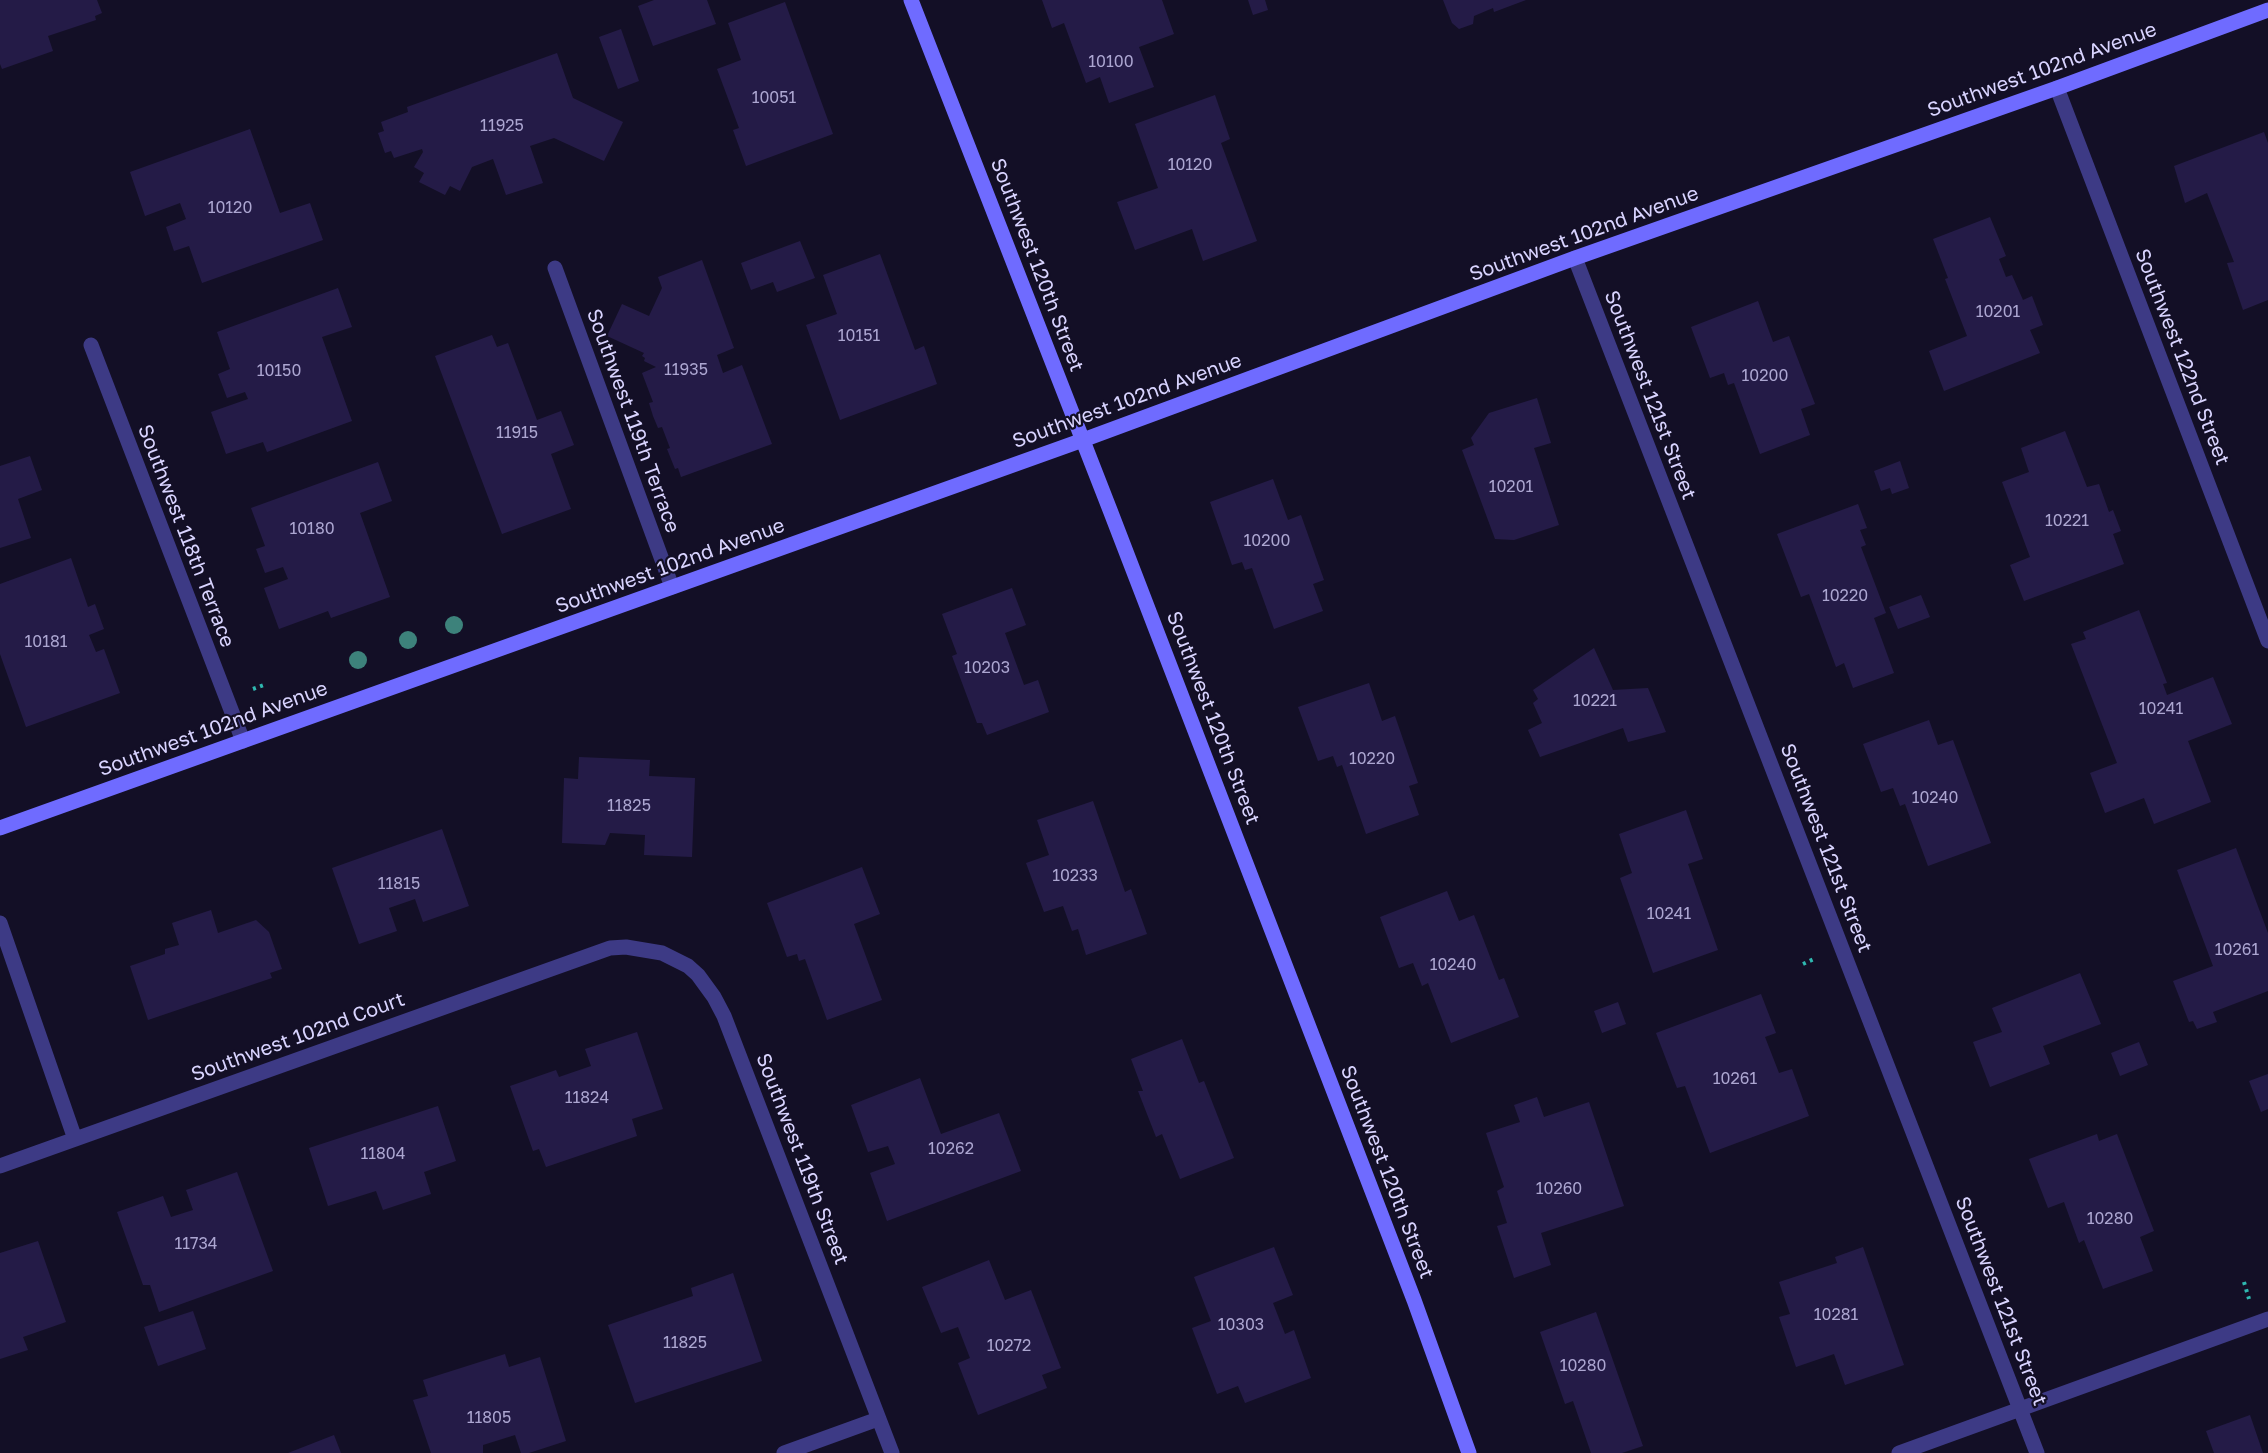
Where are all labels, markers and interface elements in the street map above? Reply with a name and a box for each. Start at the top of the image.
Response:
street label: Southwest 102nd Avenue [1924,17,2160,123]
house number: 10100 [1088,52,1134,72]
house number: 10051 [752,88,796,108]
house number: 11925 [480,116,524,136]
street label: Southwest 120th Street [985,155,1089,375]
house number: 10120 [1168,155,1212,175]
street label: Southwest 102nd Avenue [1466,181,1702,287]
house number: 10120 [208,198,252,218]
street label: Southwest 122nd Street [2130,245,2234,469]
street label: Southwest 121st Street [1599,287,1701,503]
house number: 10201 [1976,302,2020,322]
street label: Southwest 119th Terrace [581,306,685,536]
house number: 10151 [838,326,880,346]
street label: Southwest 102nd Avenue [1009,348,1245,454]
house number: 11935 [664,360,708,380]
house number: 10150 [257,361,301,381]
house number: 10200 [1742,366,1788,386]
street label: Southwest 118th Terrace [132,421,240,651]
house number: 11915 [496,423,538,443]
house number: 10201 [1489,477,1533,497]
house number: 10221 [2045,511,2089,531]
street label: Southwest 102nd Avenue [552,513,788,619]
house number: 10180 [289,519,335,539]
house number: 10200 [1244,531,1290,551]
house number: 10220 [1822,586,1868,606]
street label: Southwest 120th Street [1161,608,1265,828]
house number: 10181 [25,632,67,652]
house number: 10203 [964,658,1010,678]
street label: Southwest 102nd Avenue [95,676,331,782]
house number: 10221 [1573,691,1617,711]
house number: 10241 [2139,699,2183,719]
street label: Southwest 121st Street [1775,740,1877,956]
house number: 10220 [1349,749,1395,769]
house number: 10240 [1912,788,1958,808]
house number: 11825 [607,796,651,816]
house number: 10233 [1052,866,1098,886]
house number: 11815 [378,874,420,894]
house number: 10241 [1647,904,1691,924]
house number: 10261 [2215,940,2259,960]
house number: 10240 [1430,955,1476,975]
street label: Southwest 102nd Court [188,987,408,1087]
street label: Southwest 119th Street [751,1050,853,1268]
street label: Southwest 120th Street [1335,1062,1439,1282]
house number: 10261 [1713,1069,1757,1089]
house number: 11824 [565,1088,609,1108]
house number: 10262 [928,1139,974,1159]
house number: 11804 [361,1144,405,1164]
house number: 10260 [1536,1179,1582,1199]
street label: Southwest 121st Street [1950,1193,2052,1409]
house number: 10280 [2087,1209,2133,1229]
house number: 11734 [174,1234,218,1254]
house number: 10281 [1814,1305,1858,1325]
house number: 10303 [1218,1315,1264,1335]
house number: 11825 [663,1333,707,1353]
house number: 10272 [987,1336,1031,1356]
house number: 10280 [1560,1356,1606,1376]
house number: 11805 [467,1408,511,1428]

